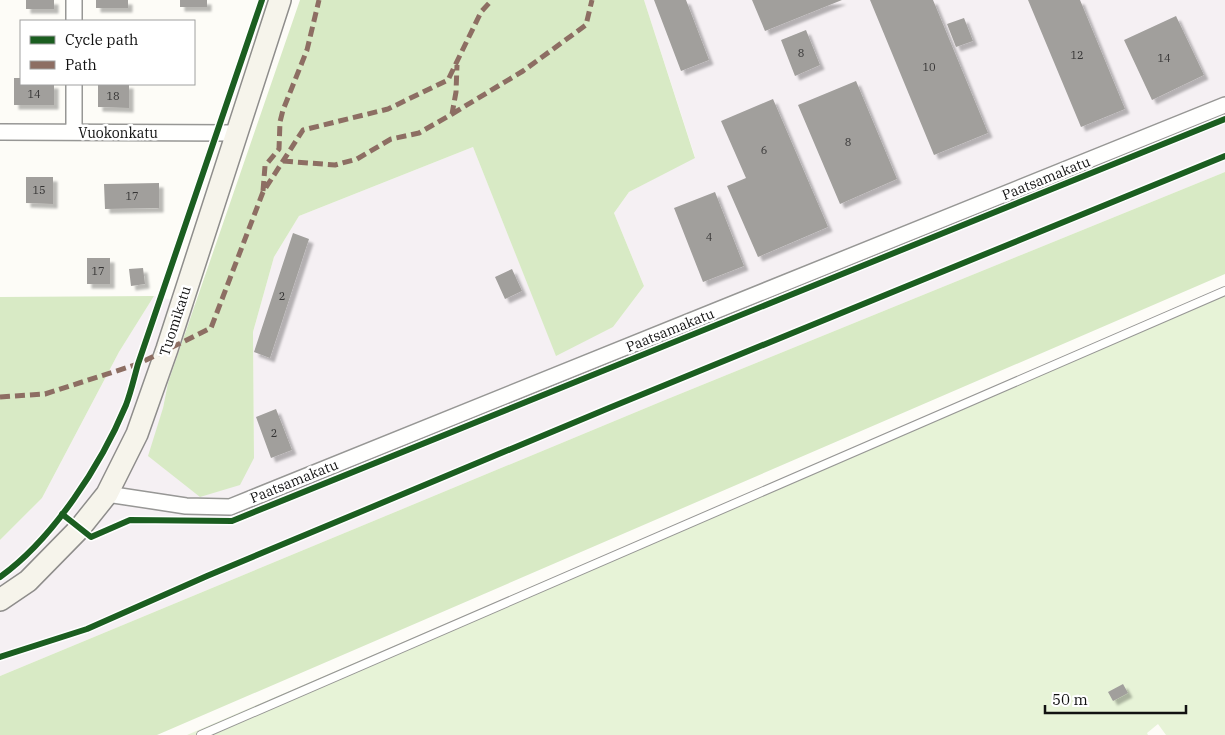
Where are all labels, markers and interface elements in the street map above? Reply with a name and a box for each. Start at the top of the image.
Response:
legend [20,20,195,85]
text: Cycle path [65,30,138,49]
house number: 8 [798,46,804,60]
house number: 12 [1070,48,1084,62]
house number: 14 [1157,51,1171,65]
text: Path [65,55,97,74]
house number: 10 [922,60,936,74]
house number: 14 [27,87,41,101]
house number: 18 [106,89,120,103]
street label: Vuokonkatu [78,124,158,142]
house number: 8 [845,135,851,149]
house number: 6 [761,143,767,157]
street label: Paatsamakatu [999,152,1093,204]
house number: 15 [32,183,46,197]
house number: 17 [125,189,139,203]
house number: 4 [706,230,713,244]
house number: 17 [91,264,105,278]
street label: Tuomikatu [155,283,195,358]
house number: 2 [279,289,285,303]
street label: Paatsamakatu [623,304,717,356]
house number: 2 [271,426,277,440]
street label: Paatsamakatu [247,455,341,507]
scale bar [1045,682,1186,714]
text: 50 m [1052,690,1088,709]

